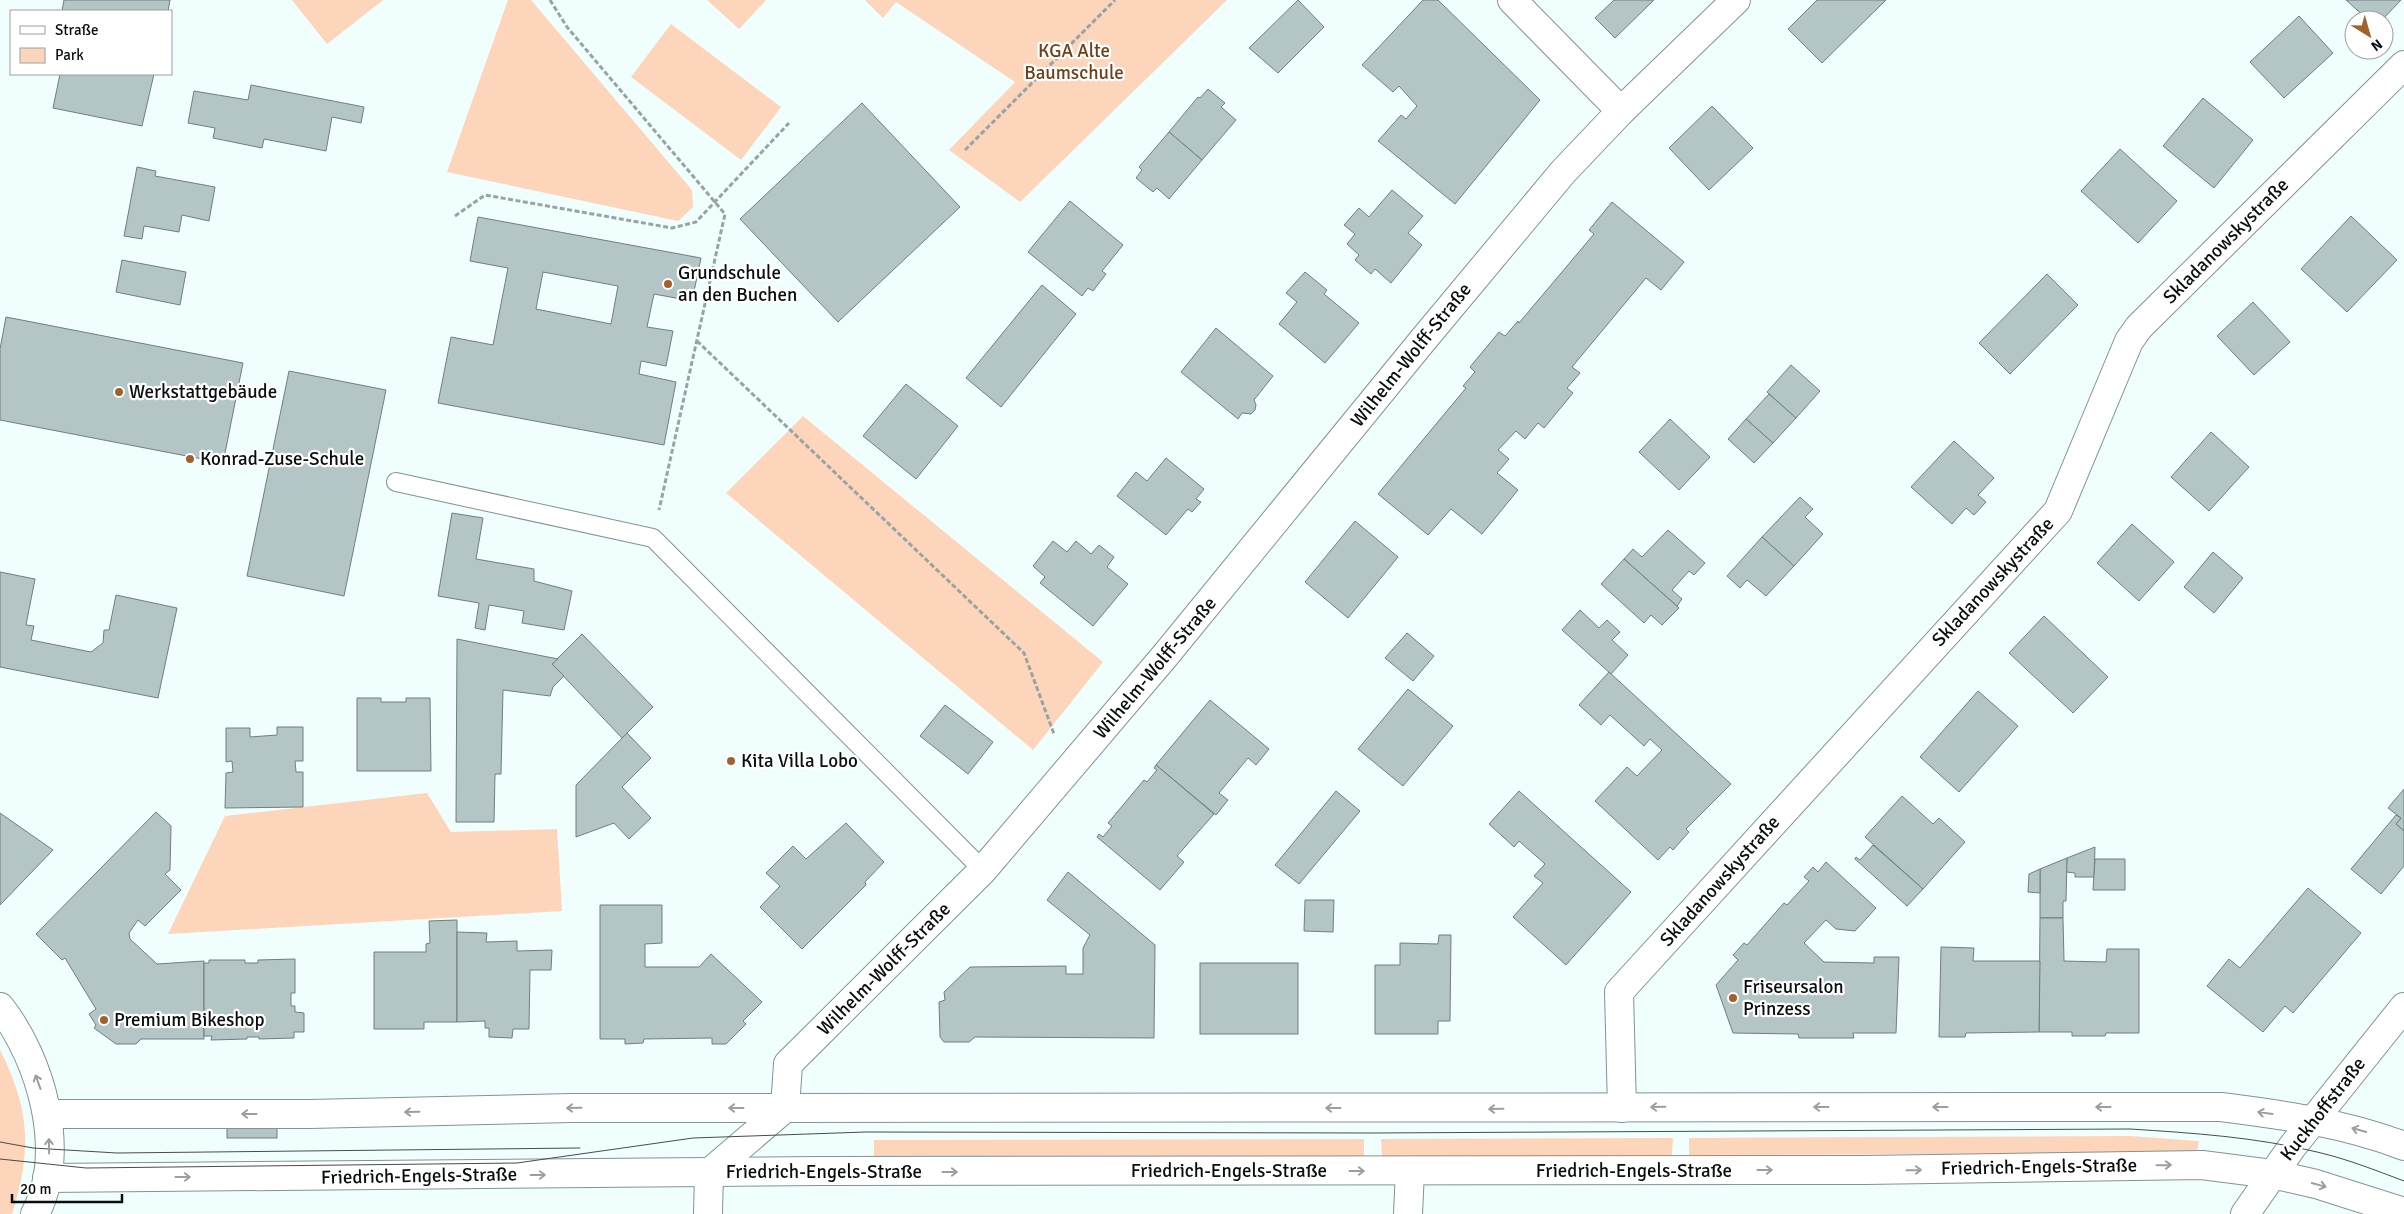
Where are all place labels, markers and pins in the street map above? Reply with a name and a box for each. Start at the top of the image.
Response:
place label: Grundschule an den Buchen [678,261,797,307]
marker: Grundschule an den Buchen [662,278,674,290]
place label: Werkstattgebäude [129,380,277,404]
marker: Werkstattgebäude [113,386,125,398]
place label: Konrad-Zuse-Schule [200,447,364,471]
marker: Konrad-Zuse-Schule [184,453,196,465]
place label: Kita Villa Lobo [741,749,858,773]
marker: Kita Villa Lobo [725,755,737,767]
place label: Friseursalon Prinzess [1743,975,1844,1021]
marker: Friseursalon Prinzess [1727,992,1739,1004]
place label: Premium Bikeshop [114,1008,265,1032]
marker: Premium Bikeshop [98,1014,110,1026]

